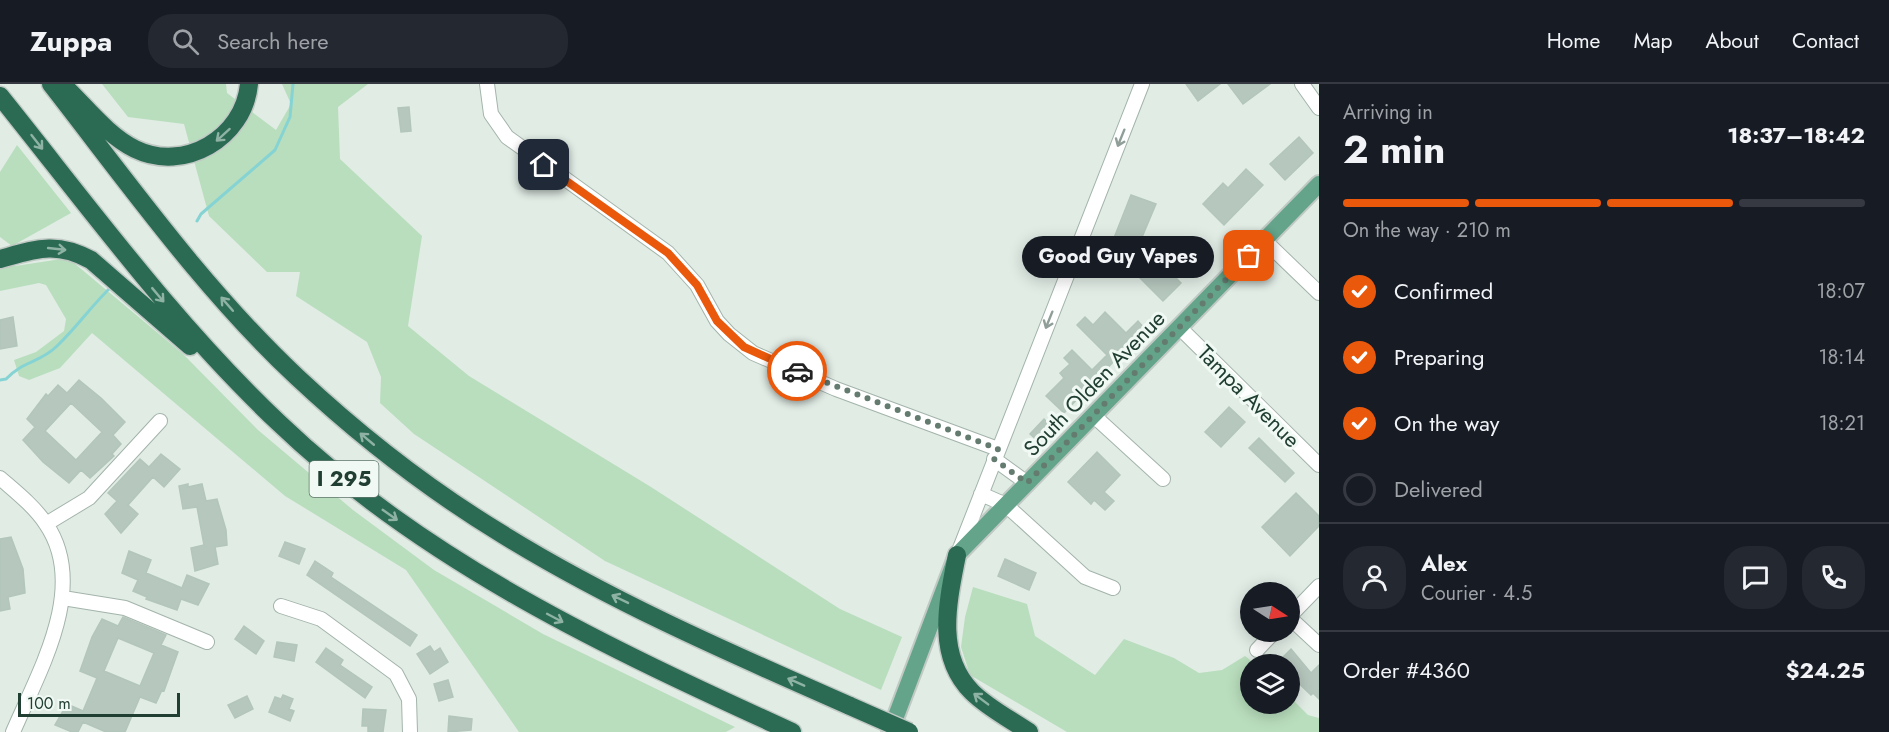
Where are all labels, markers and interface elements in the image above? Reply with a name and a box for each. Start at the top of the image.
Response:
search box [148,14,568,68]
text: Zuppa [30,21,112,62]
icon: search [169,25,202,58]
text: Search here [217,25,329,57]
text: Home [1547,26,1600,56]
text: Map [1633,26,1673,56]
text: About [1706,26,1759,56]
text: Contact [1792,26,1859,56]
text: Arriving in [1343,98,1433,127]
text: 18:37–18:42 [1727,119,1865,151]
text: 2 min [1343,121,1445,178]
one-way arrow [216,128,231,142]
one-way arrow [1115,129,1126,147]
one-way arrow [30,134,43,150]
pin [518,139,569,190]
icon: home [527,148,560,181]
text: On the way · 210 m [1343,216,1511,245]
pin [1223,230,1274,281]
callout: Good Guy Vapes [1021,235,1213,277]
icon: bag [1232,239,1265,272]
text: Good Guy Vapes [1039,242,1197,271]
one-way arrow [47,244,66,255]
icon: check [1343,275,1376,308]
text: Confirmed [1394,275,1493,307]
text: 18:07 [1817,277,1865,306]
one-way arrow [151,287,164,303]
one-way arrow [220,297,234,312]
street label: South Olden Avenue [1016,303,1172,463]
one-way arrow [1043,310,1054,329]
street label: Tampa Avenue [1190,337,1308,455]
courier [767,341,827,401]
icon: check [1343,341,1376,374]
text: Preparing [1394,341,1485,373]
text: 18:14 [1818,343,1865,372]
icon: car [781,355,814,388]
icon: check [1343,407,1376,440]
text: On the way [1394,407,1499,439]
text: 18:21 [1819,409,1865,438]
one-way arrow [360,432,376,445]
road number: I 295 [310,461,378,497]
text: Delivered [1394,473,1483,505]
one-way arrow [381,509,397,521]
button: person [1343,546,1406,609]
button: chat [1724,546,1787,609]
button: phone [1802,546,1865,609]
text: Alex [1421,547,1467,579]
text: Courier · 4.5 [1421,579,1532,608]
north arrow [1240,582,1300,642]
map controls [1240,582,1300,714]
one-way arrow [612,592,630,604]
one-way arrow [546,612,563,624]
button: layers [1240,654,1300,714]
text: Order #4360 [1343,654,1470,686]
text: $24.25 [1786,654,1865,686]
one-way arrow [788,676,806,688]
scale bar [18,690,180,718]
text: 100 m [27,692,71,715]
one-way arrow [973,693,989,705]

